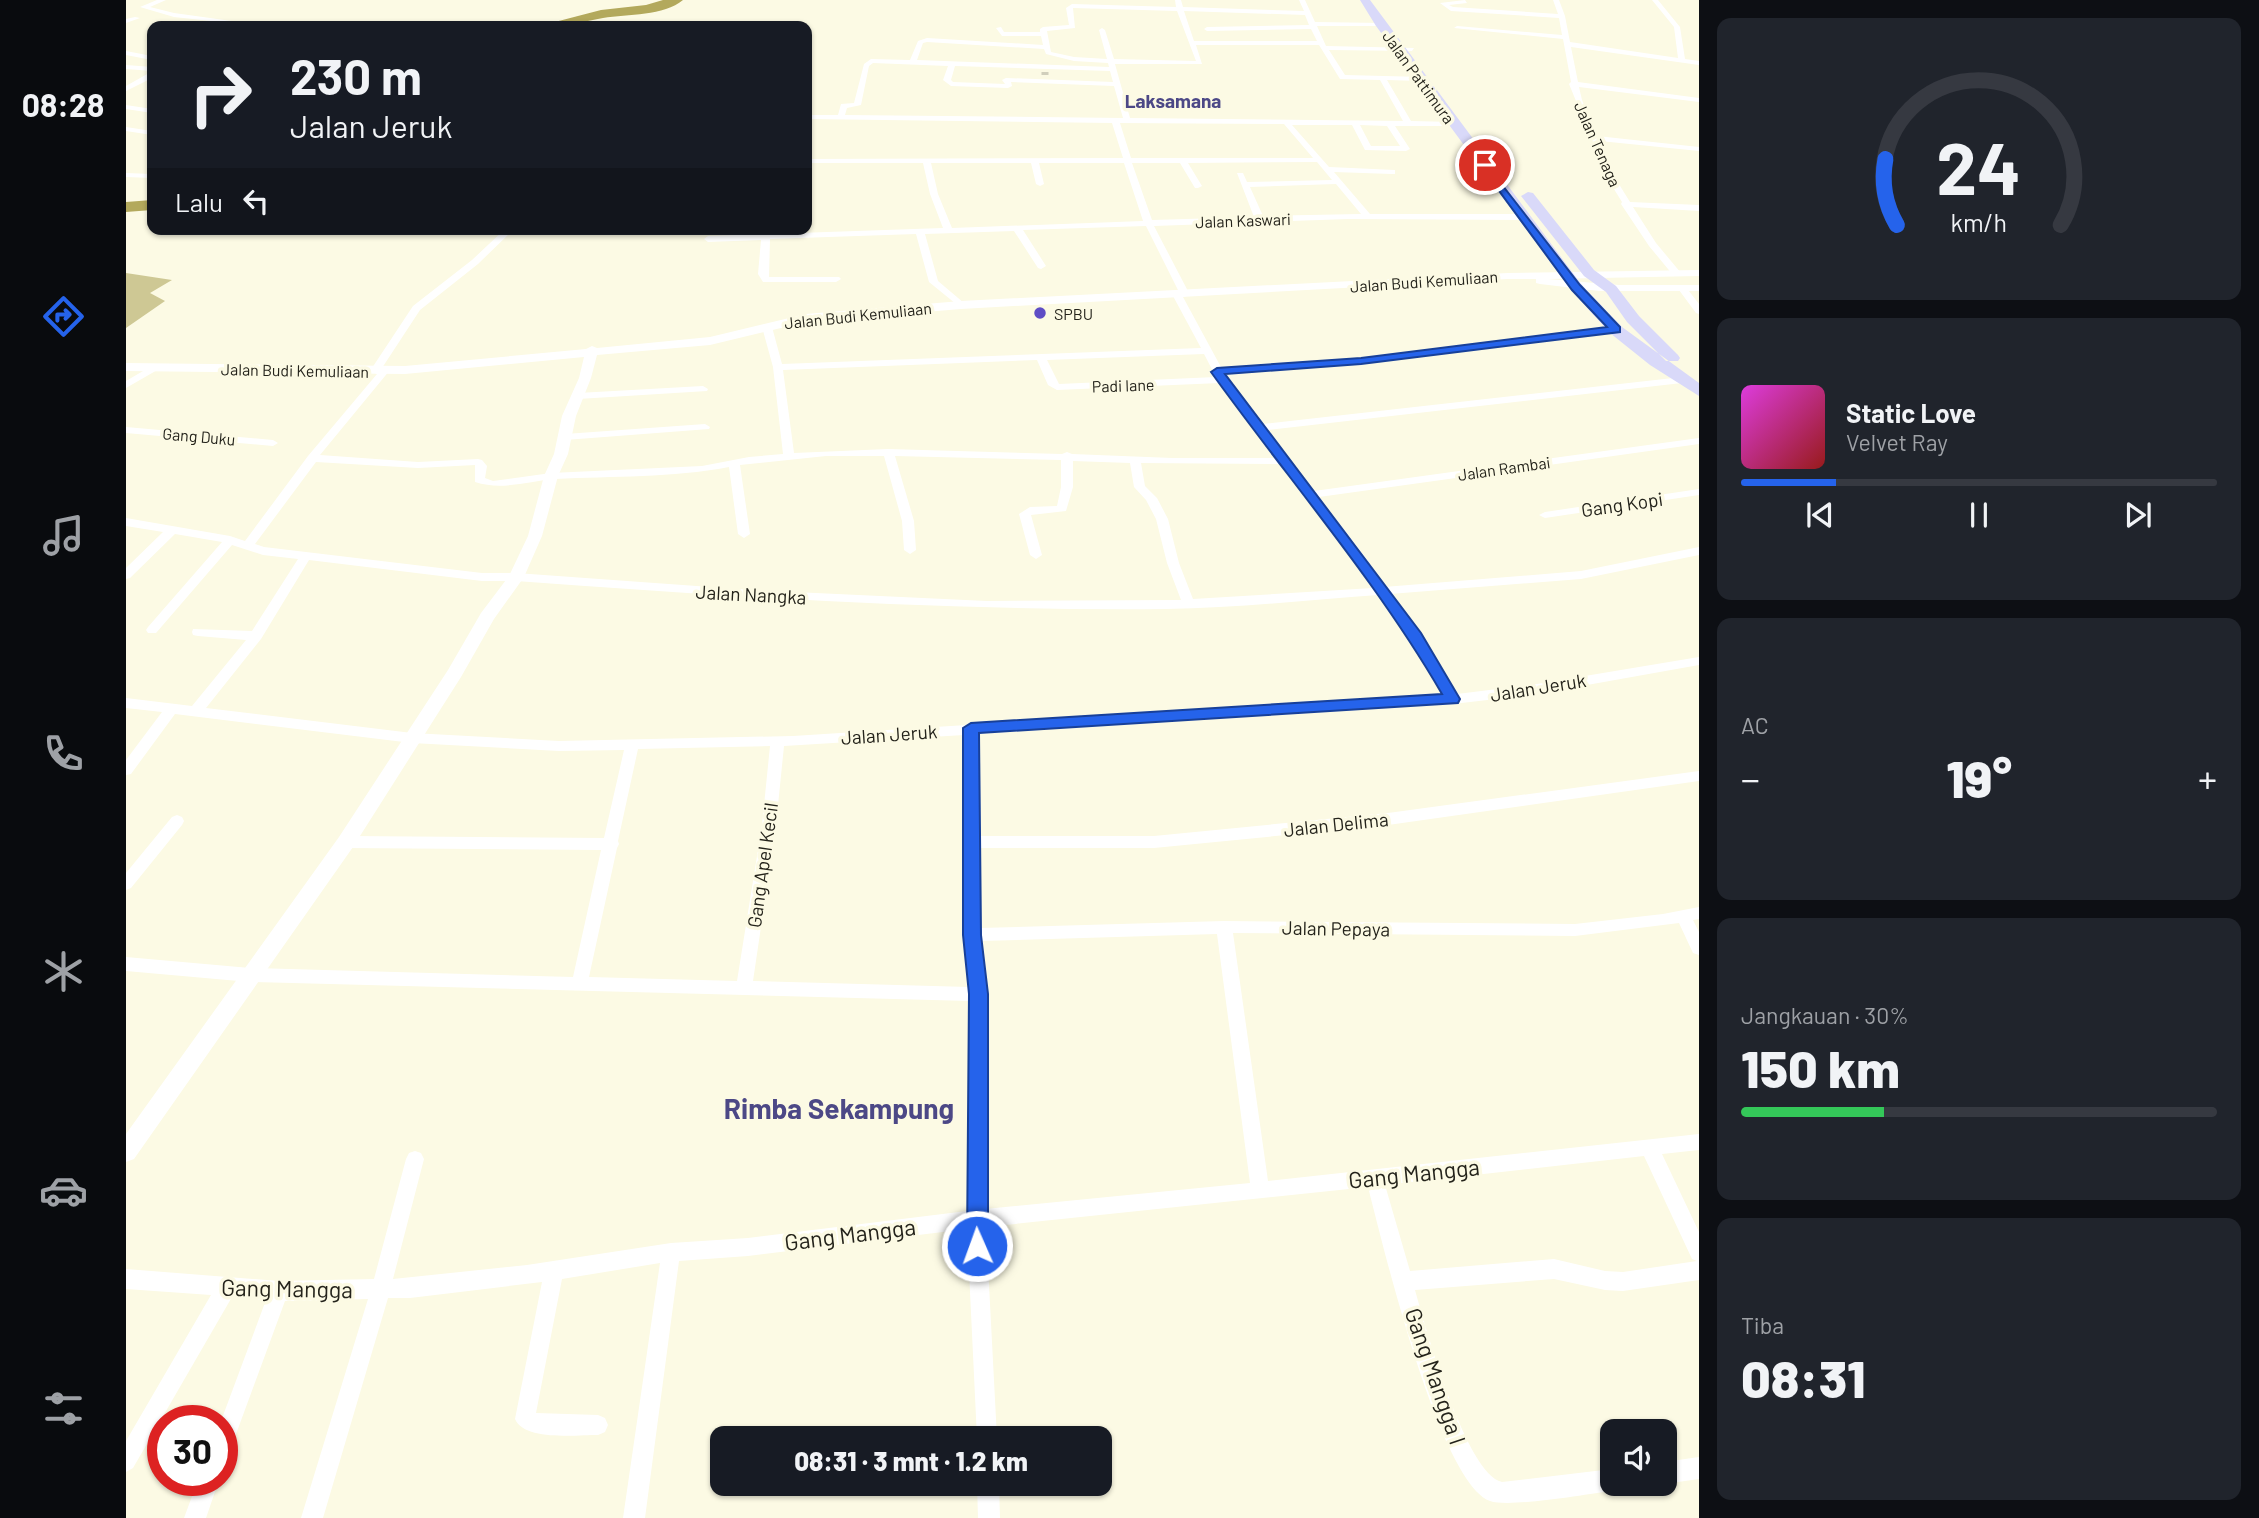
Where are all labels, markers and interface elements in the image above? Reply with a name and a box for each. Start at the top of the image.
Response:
street label: Jalan Pattimura [1379,27,1459,127]
text: 230 m [290,46,422,105]
icon: right [175,49,266,140]
text: 08:28 [22,85,104,123]
district label: Laksamana [1125,89,1221,112]
street label: Jalan Tenaga [1571,99,1625,189]
text: Jalan Jeruk [290,106,453,144]
text: 24 [1937,122,2021,210]
pin [1455,135,1515,195]
icon: arrive [1466,146,1504,184]
icon: left [237,182,275,220]
text: Lalu [175,186,223,217]
text: km/h [1951,207,2007,237]
street label: Jalan Kaswari [1195,209,1291,231]
street label: Jalan Budi Kemuliaan [1349,266,1499,296]
icon: directions [39,292,88,341]
street label: Jalan Budi Kemuliaan [783,298,933,332]
place label: SPBU [1054,304,1093,323]
marker: SPBU [1032,305,1048,321]
street label: Jalan Budi Kemuliaan [221,359,369,381]
street label: Padi lane [1091,374,1155,396]
text: Static Love [1846,397,1976,428]
street label: Gang Duku [162,423,236,449]
text: Velvet Ray [1846,428,1948,456]
street label: Jalan Rambai [1456,452,1552,484]
street label: Gang Kopi [1580,487,1664,521]
icon: previous [1801,496,1839,534]
icon: pause [1960,496,1998,534]
icon: next [2119,496,2157,534]
icon: music [39,511,88,560]
street label: Jalan Nangka [695,580,807,608]
street label: Jalan Jeruk [1489,668,1587,706]
text: AC [1741,711,1769,739]
street label: Jalan Jeruk [840,719,938,749]
icon: phone [39,729,88,778]
text: 19° [1946,746,2012,808]
text: − [1741,755,1760,801]
text: + [2198,755,2217,801]
street label: Gang Apel Kecil [742,801,782,929]
street label: Jalan Delima [1282,807,1390,841]
street label: Jalan Pepaya [1282,916,1390,940]
icon: climate [39,947,88,996]
text: Jangkauan · 30% [1741,1001,1909,1029]
text: 150 km [1741,1036,1900,1098]
district label: Rimba Sekampung [724,1091,954,1125]
street label: Gang Mangga [1347,1152,1481,1194]
icon: car [39,1166,88,1215]
position arrow [940,1209,1014,1283]
street label: Gang Mangga [783,1212,917,1256]
street label: Gang Mangga [221,1273,353,1303]
street label: Gang Mangga I [1400,1304,1472,1448]
text: Tiba [1741,1311,1784,1339]
text: 08:31 [1741,1346,1866,1408]
icon: filters [39,1384,88,1433]
speed limit sign: 30 [147,1405,238,1496]
map controls [1600,1419,1677,1496]
button: sound [1600,1419,1677,1496]
text: 08:31 · 3 mnt · 1.2 km [794,1445,1028,1476]

